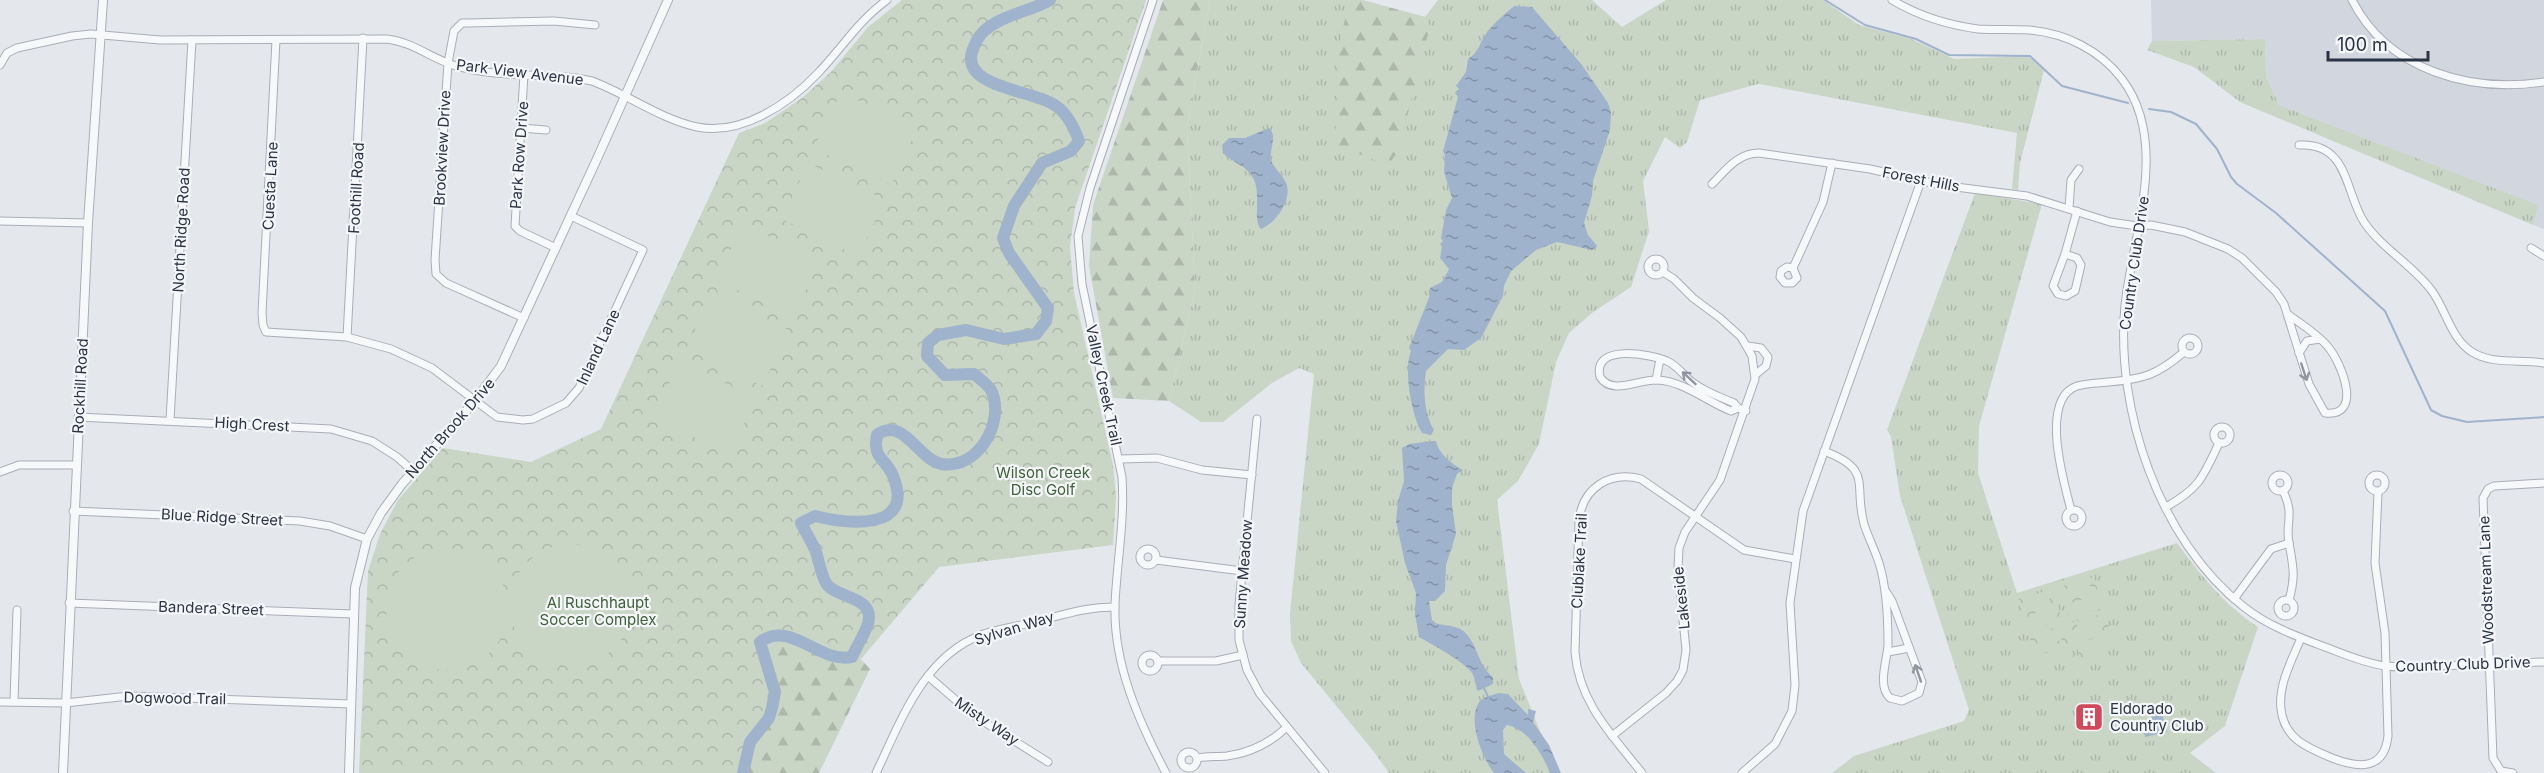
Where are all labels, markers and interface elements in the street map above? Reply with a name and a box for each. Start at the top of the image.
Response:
scale bar [2328,24,2428,62]
text: 100 m [2337,34,2388,55]
street label: Park View Avenue [455,55,585,89]
street label: Brookview Drive [429,90,455,206]
street label: Park Row Drive [506,100,532,210]
street label: Cuesta Lane [258,141,282,231]
street label: Foothill Road [344,142,368,234]
street label: Forest Hills [1881,162,1961,196]
street label: North Ridge Road [168,167,194,293]
street label: Country Club Drive [2115,195,2153,331]
street label: Inland Lane [572,306,624,388]
street label: Valley Creek Trail [1082,323,1126,447]
street label: Rockhill Road [68,338,92,434]
one-way arrow [2300,362,2311,381]
one-way arrow [1681,371,1696,385]
street label: North Brook Drive [401,374,499,482]
street label: High Crest [214,413,290,435]
park label: Wilson Creek Disc Golf [996,463,1091,499]
street label: Blue Ridge Street [160,504,284,530]
street label: Clublake Trail [1567,513,1591,609]
street label: Woodstream Lane [2474,515,2498,645]
street label: Sunny Meadow [1230,519,1256,629]
street label: Lakeside [1668,566,1694,630]
park label: Al Ruschhaupt Soccer Complex [540,593,656,629]
street label: Bandera Street [158,597,264,619]
street label: Sylvan Way [972,607,1057,649]
street label: Country Club Drive [2395,652,2531,676]
one-way arrow [1912,664,1923,683]
street label: Dogwood Trail [124,688,226,708]
street label: Misty Way [951,693,1023,750]
place label: Eldorado Country Club [2110,699,2204,735]
building icon: Eldorado Country Club [2073,701,2105,733]

